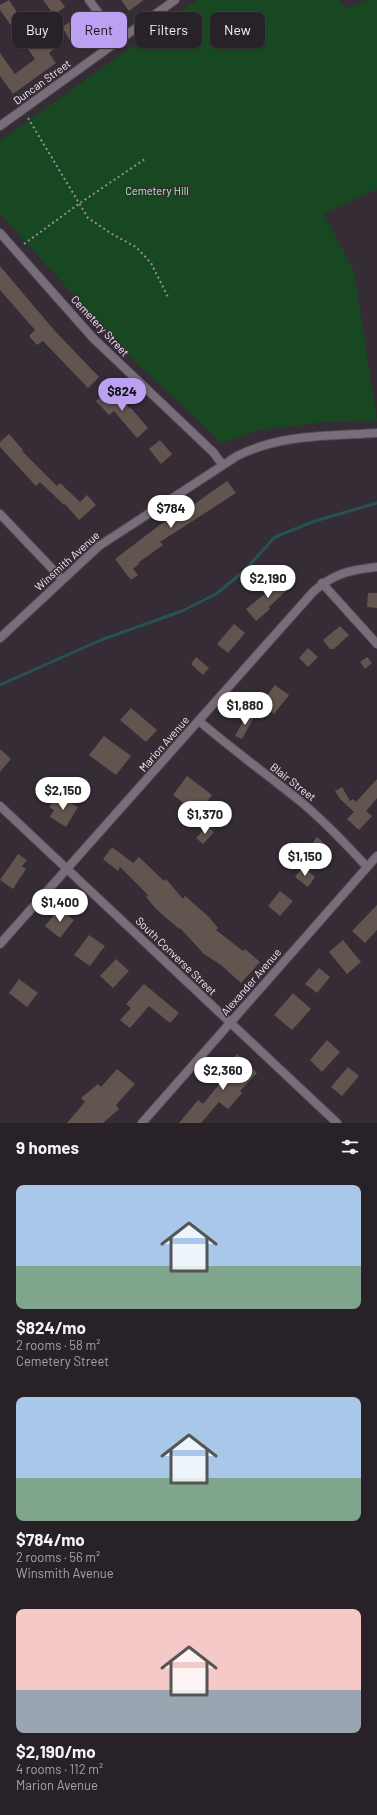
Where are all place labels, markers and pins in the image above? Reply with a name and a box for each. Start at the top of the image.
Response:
pin: $824 [98,378,146,412]
pin: $784 [147,495,195,529]
pin: $2,190 [235,565,301,599]
pin: $1,880 [212,692,278,726]
pin: $2,150 [30,777,96,811]
pin: $1,370 [172,801,238,835]
pin: $1,150 [272,843,338,877]
pin: $1,400 [27,889,93,923]
pin: $2,360 [190,1057,256,1091]

